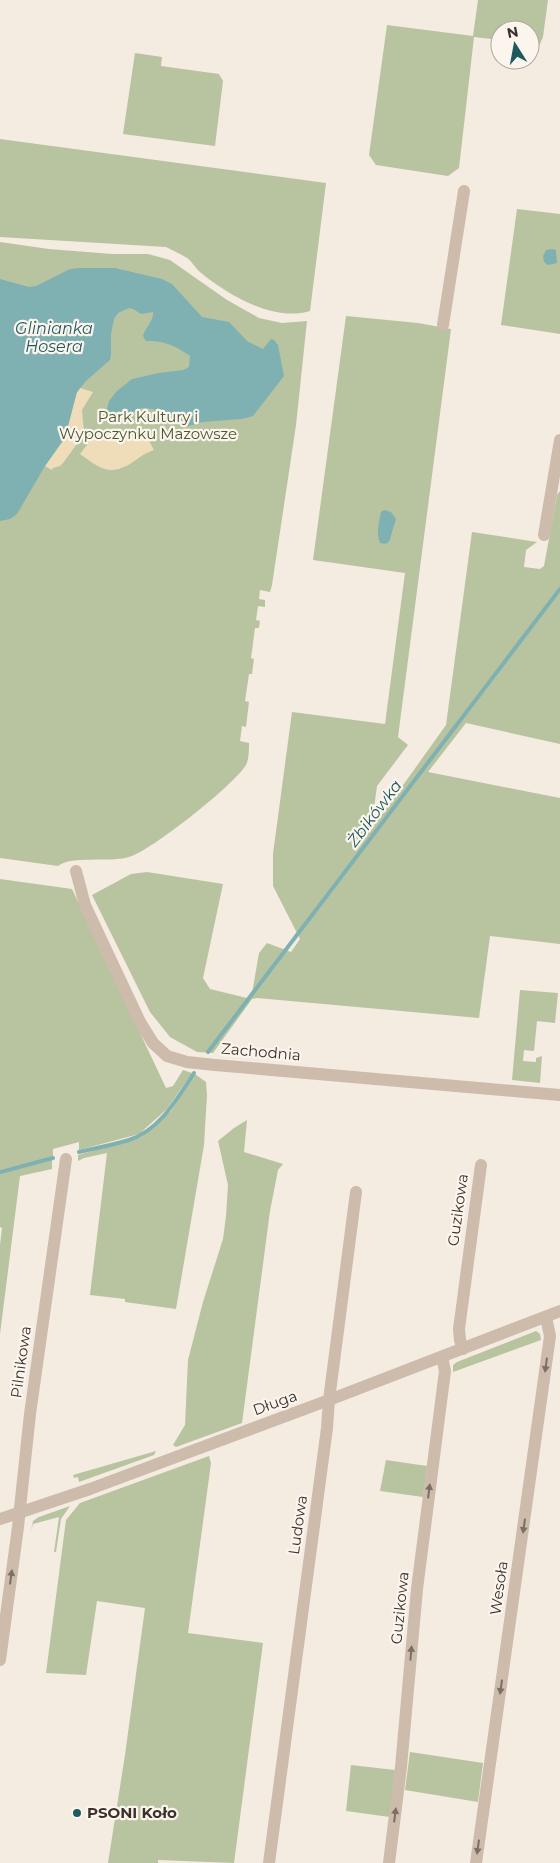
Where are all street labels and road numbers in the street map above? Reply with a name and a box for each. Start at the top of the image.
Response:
street label: Zachodnia [221,1039,302,1064]
street label: Guzikowa [443,1172,472,1247]
street label: Pilnikowa [6,1325,35,1399]
street label: Długa [250,1386,300,1419]
street label: Ludowa [284,1494,311,1556]
street label: Wesoła [485,1560,512,1616]
street label: Guzikowa [386,1571,413,1645]

